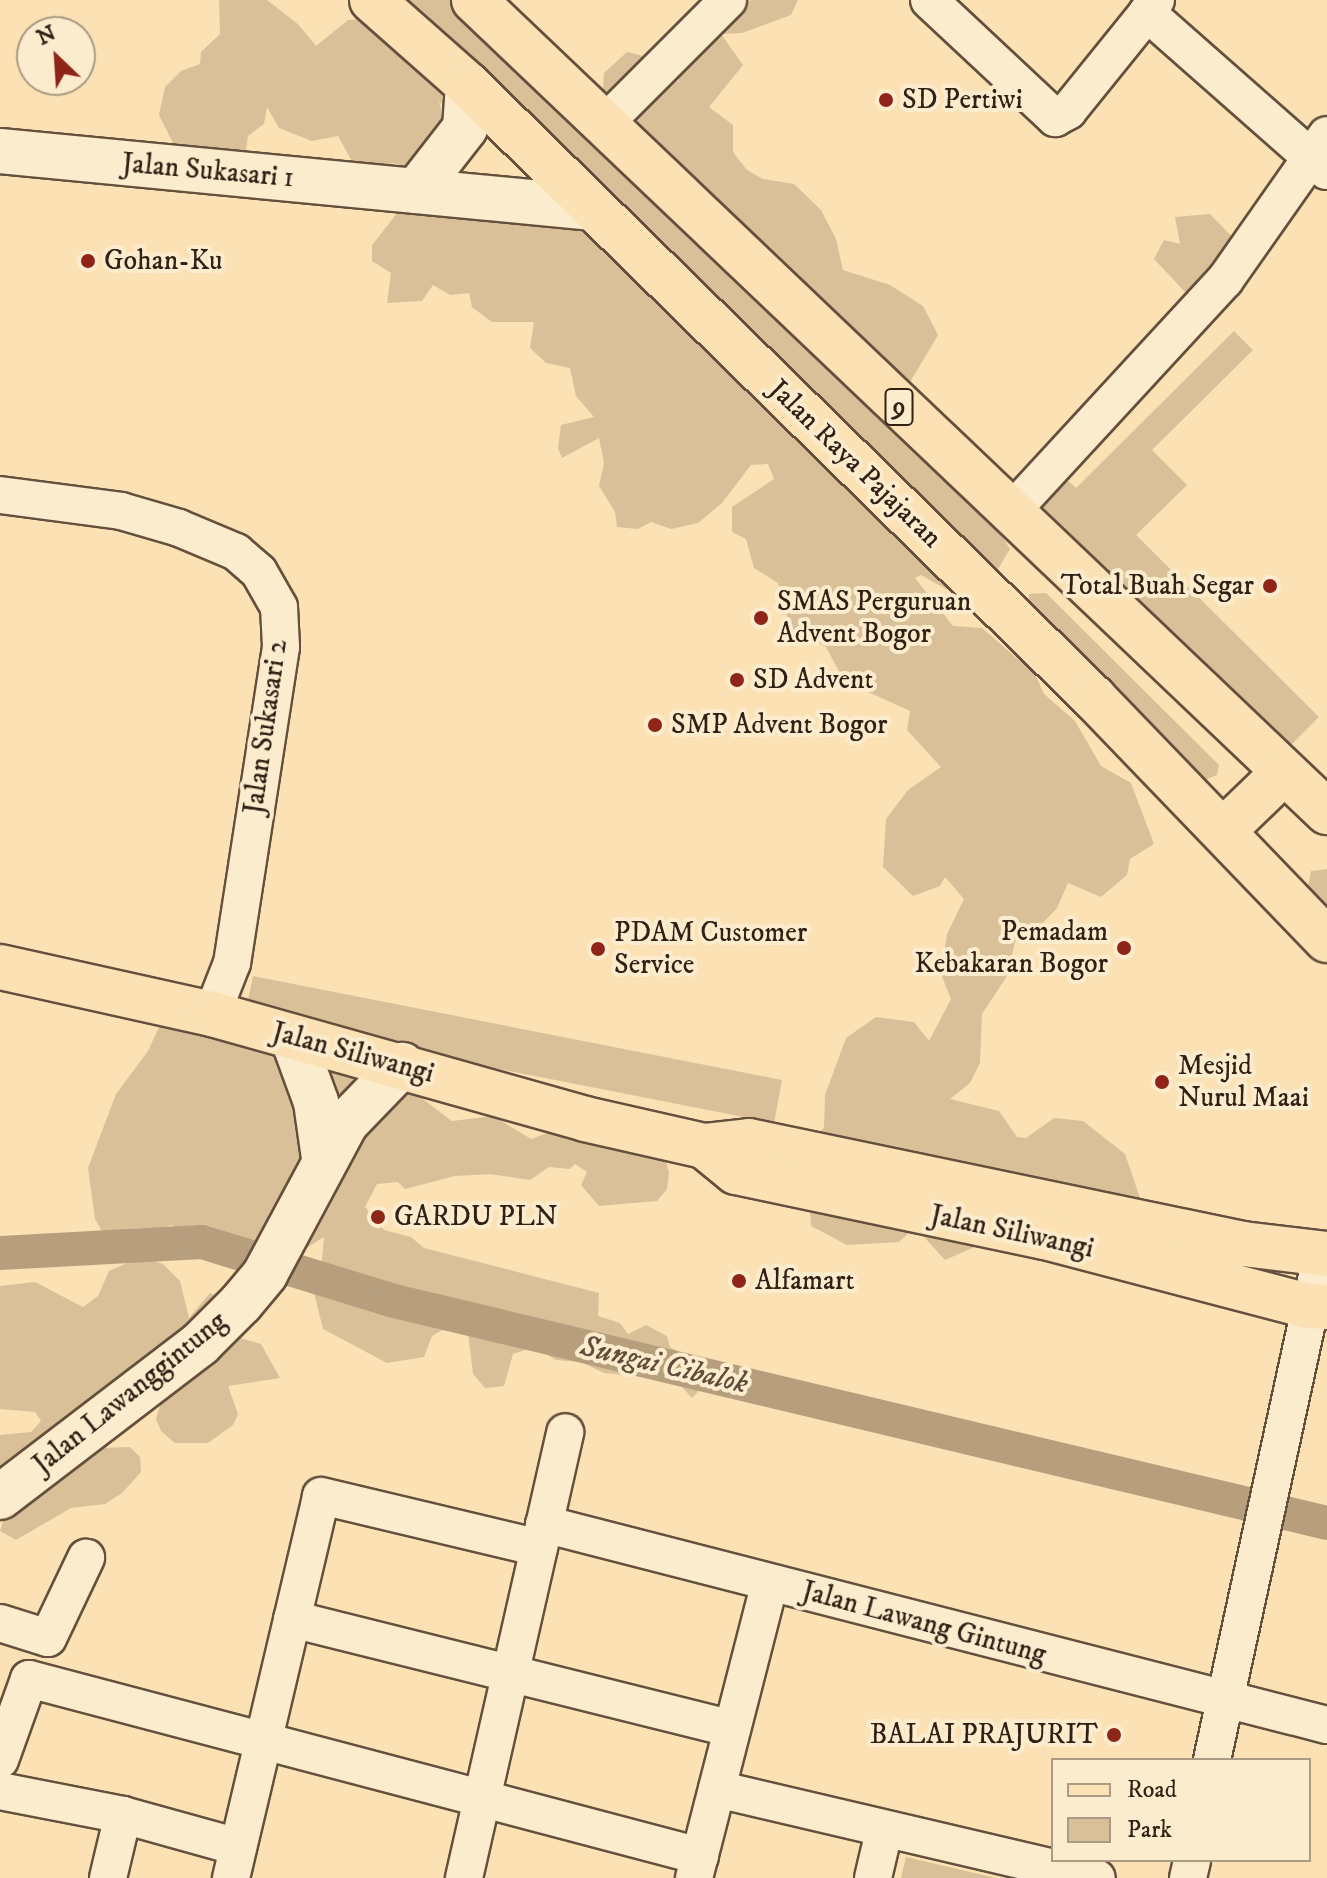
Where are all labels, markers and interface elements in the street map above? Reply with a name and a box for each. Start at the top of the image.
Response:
north arrow [16,16,96,96]
text: N [33,20,60,52]
place label: SD Pertiwi [902,83,1023,117]
marker: SD Pertiwi [877,91,895,109]
street label: Jalan Sukasari 1 [121,147,295,195]
place label: Gohan-Ku [104,244,223,278]
marker: Gohan-Ku [79,252,97,270]
street label: Jalan Raya Pajajaran [762,373,948,555]
road number: 9 [883,385,915,429]
place label: Total Buah Segar [1061,569,1254,603]
marker: Total Buah Segar [1261,577,1279,595]
place label: SMAS Perguruan Advent Bogor [777,585,971,651]
marker: SMAS Perguruan Advent Bogor [752,609,770,627]
street label: Jalan Sukasari 2 [237,637,295,817]
place label: SD Advent [753,663,874,697]
marker: SD Advent [728,671,746,689]
place label: SMP Advent Bogor [671,708,887,742]
marker: SMP Advent Bogor [646,716,664,734]
place label: Pemadam Kebakaran Bogor [914,915,1108,981]
place label: PDAM Customer Service [614,916,807,982]
marker: Pemadam Kebakaran Bogor [1115,939,1133,957]
marker: PDAM Customer Service [589,940,607,958]
street label: Jalan Siliwangi [268,1015,438,1091]
place label: Mesjid Nurul Maai [1178,1049,1309,1115]
marker: Mesjid Nurul Maai [1153,1073,1171,1091]
street label: Jalan Siliwangi [927,1198,1097,1266]
place label: GARDU PLN [394,1200,558,1234]
marker: GARDU PLN [369,1208,387,1226]
place label: Alfamart [755,1264,854,1298]
marker: Alfamart [730,1272,748,1290]
street label: Jalan Lawanggintung [26,1305,234,1481]
water label: Sungai Cibalok [577,1329,751,1403]
street label: Jalan Lawang Gintung [798,1574,1050,1672]
place label: BALAI PRAJURIT [870,1718,1098,1752]
marker: BALAI PRAJURIT [1105,1726,1123,1744]
legend [1051,1758,1311,1862]
text: Road [1127,1775,1177,1805]
text: Park [1127,1815,1172,1845]

